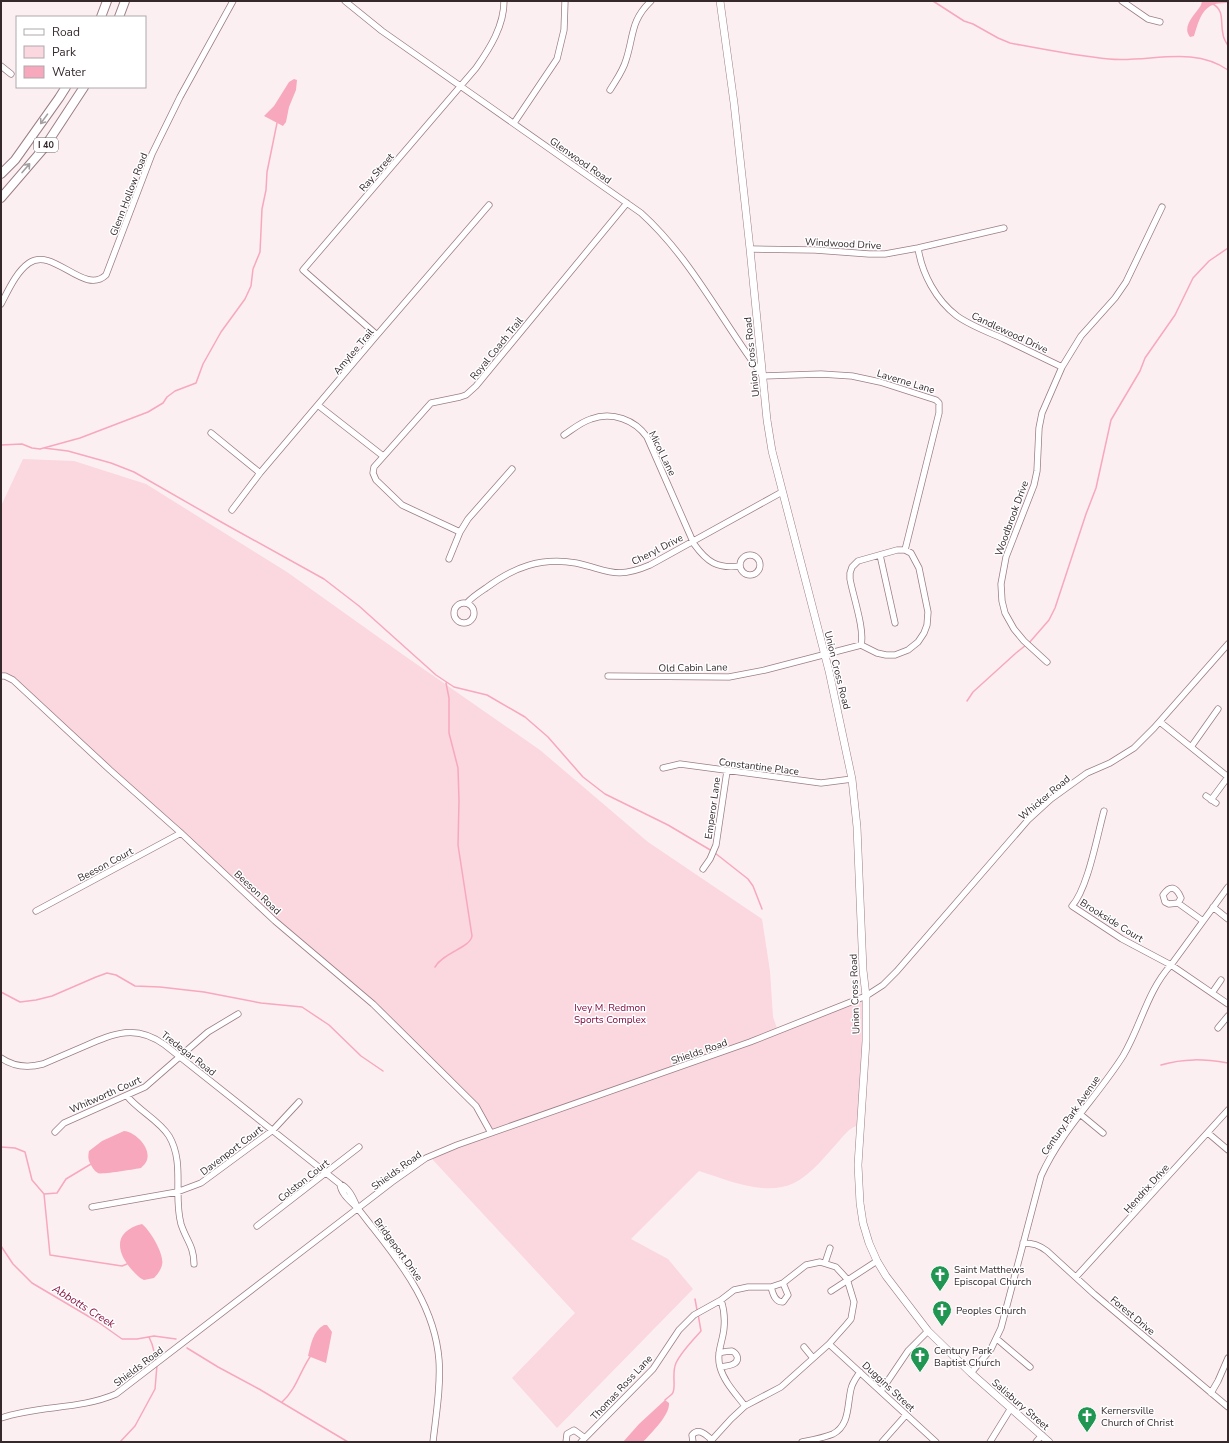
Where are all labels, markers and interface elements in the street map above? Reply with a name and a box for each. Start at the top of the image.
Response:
legend [16,16,146,88]
text: Road [52,24,80,40]
text: Park [52,44,77,60]
text: Water [52,64,86,80]
one-way arrow [40,114,48,125]
street label: Glenwood Road [547,134,614,187]
road number: I 40 [34,138,58,152]
street label: Ray Street [356,150,398,195]
street label: Glenn Hollow Road [107,151,151,238]
one-way arrow [22,163,31,174]
street label: Windwood Drive [804,235,881,253]
street label: Candlewood Drive [969,309,1050,357]
street label: Royal Coach Trail [467,314,527,383]
street label: Union Cross Road [741,316,763,398]
street label: Amylee Trail [330,326,377,378]
street label: Laverne Lane [875,366,936,397]
street label: Micol Lane [645,429,679,478]
street label: Woodbrook Drive [992,479,1032,558]
street label: Cheryl Drive [629,531,686,569]
street label: Union Cross Road [821,630,854,711]
street label: Old Cabin Lane [658,660,728,676]
street label: Constantine Place [718,755,800,779]
street label: Whicker Road [1016,772,1073,823]
street label: Emperor Lane [702,776,724,840]
street label: Beeson Court [75,844,136,885]
street label: Beeson Road [231,867,284,918]
street label: Brookside Court [1077,896,1146,946]
street label: Union Cross Road [847,953,863,1034]
park label: Ivey M. Redmon Sports Complex [574,1001,647,1027]
street label: Tredegar Road [158,1028,219,1080]
street label: Shields Road [669,1036,730,1068]
street label: Whitworth Court [67,1073,144,1117]
street label: Century Park Avenue [1038,1073,1104,1158]
street label: Davenport Court [197,1122,266,1179]
street label: Shields Road [369,1148,425,1194]
street label: Colston Court [275,1156,333,1205]
street label: Hendrix Drive [1121,1161,1173,1216]
street label: Bridgeport Drive [371,1215,426,1284]
place label: Saint Matthews Episcopal Church [954,1263,1031,1289]
church icon: Saint Matthews Episcopal Church [929,1264,951,1292]
water label: Abbotts Creek [49,1281,118,1332]
street label: Forest Drive [1107,1293,1158,1339]
church icon: Peoples Church [931,1299,953,1327]
place label: Peoples Church [956,1304,1026,1318]
street label: Shields Road [111,1343,166,1390]
place label: Century Park Baptist Church [934,1344,1000,1370]
church icon: Century Park Baptist Church [909,1345,931,1373]
street label: Thomas Ross Lane [588,1352,656,1423]
street label: Duggins Street [859,1359,918,1415]
street label: Salisbury Street [989,1376,1052,1434]
place label: Kernersville Church of Christ [1101,1404,1174,1430]
church icon: Kernersville Church of Christ [1076,1405,1098,1433]

